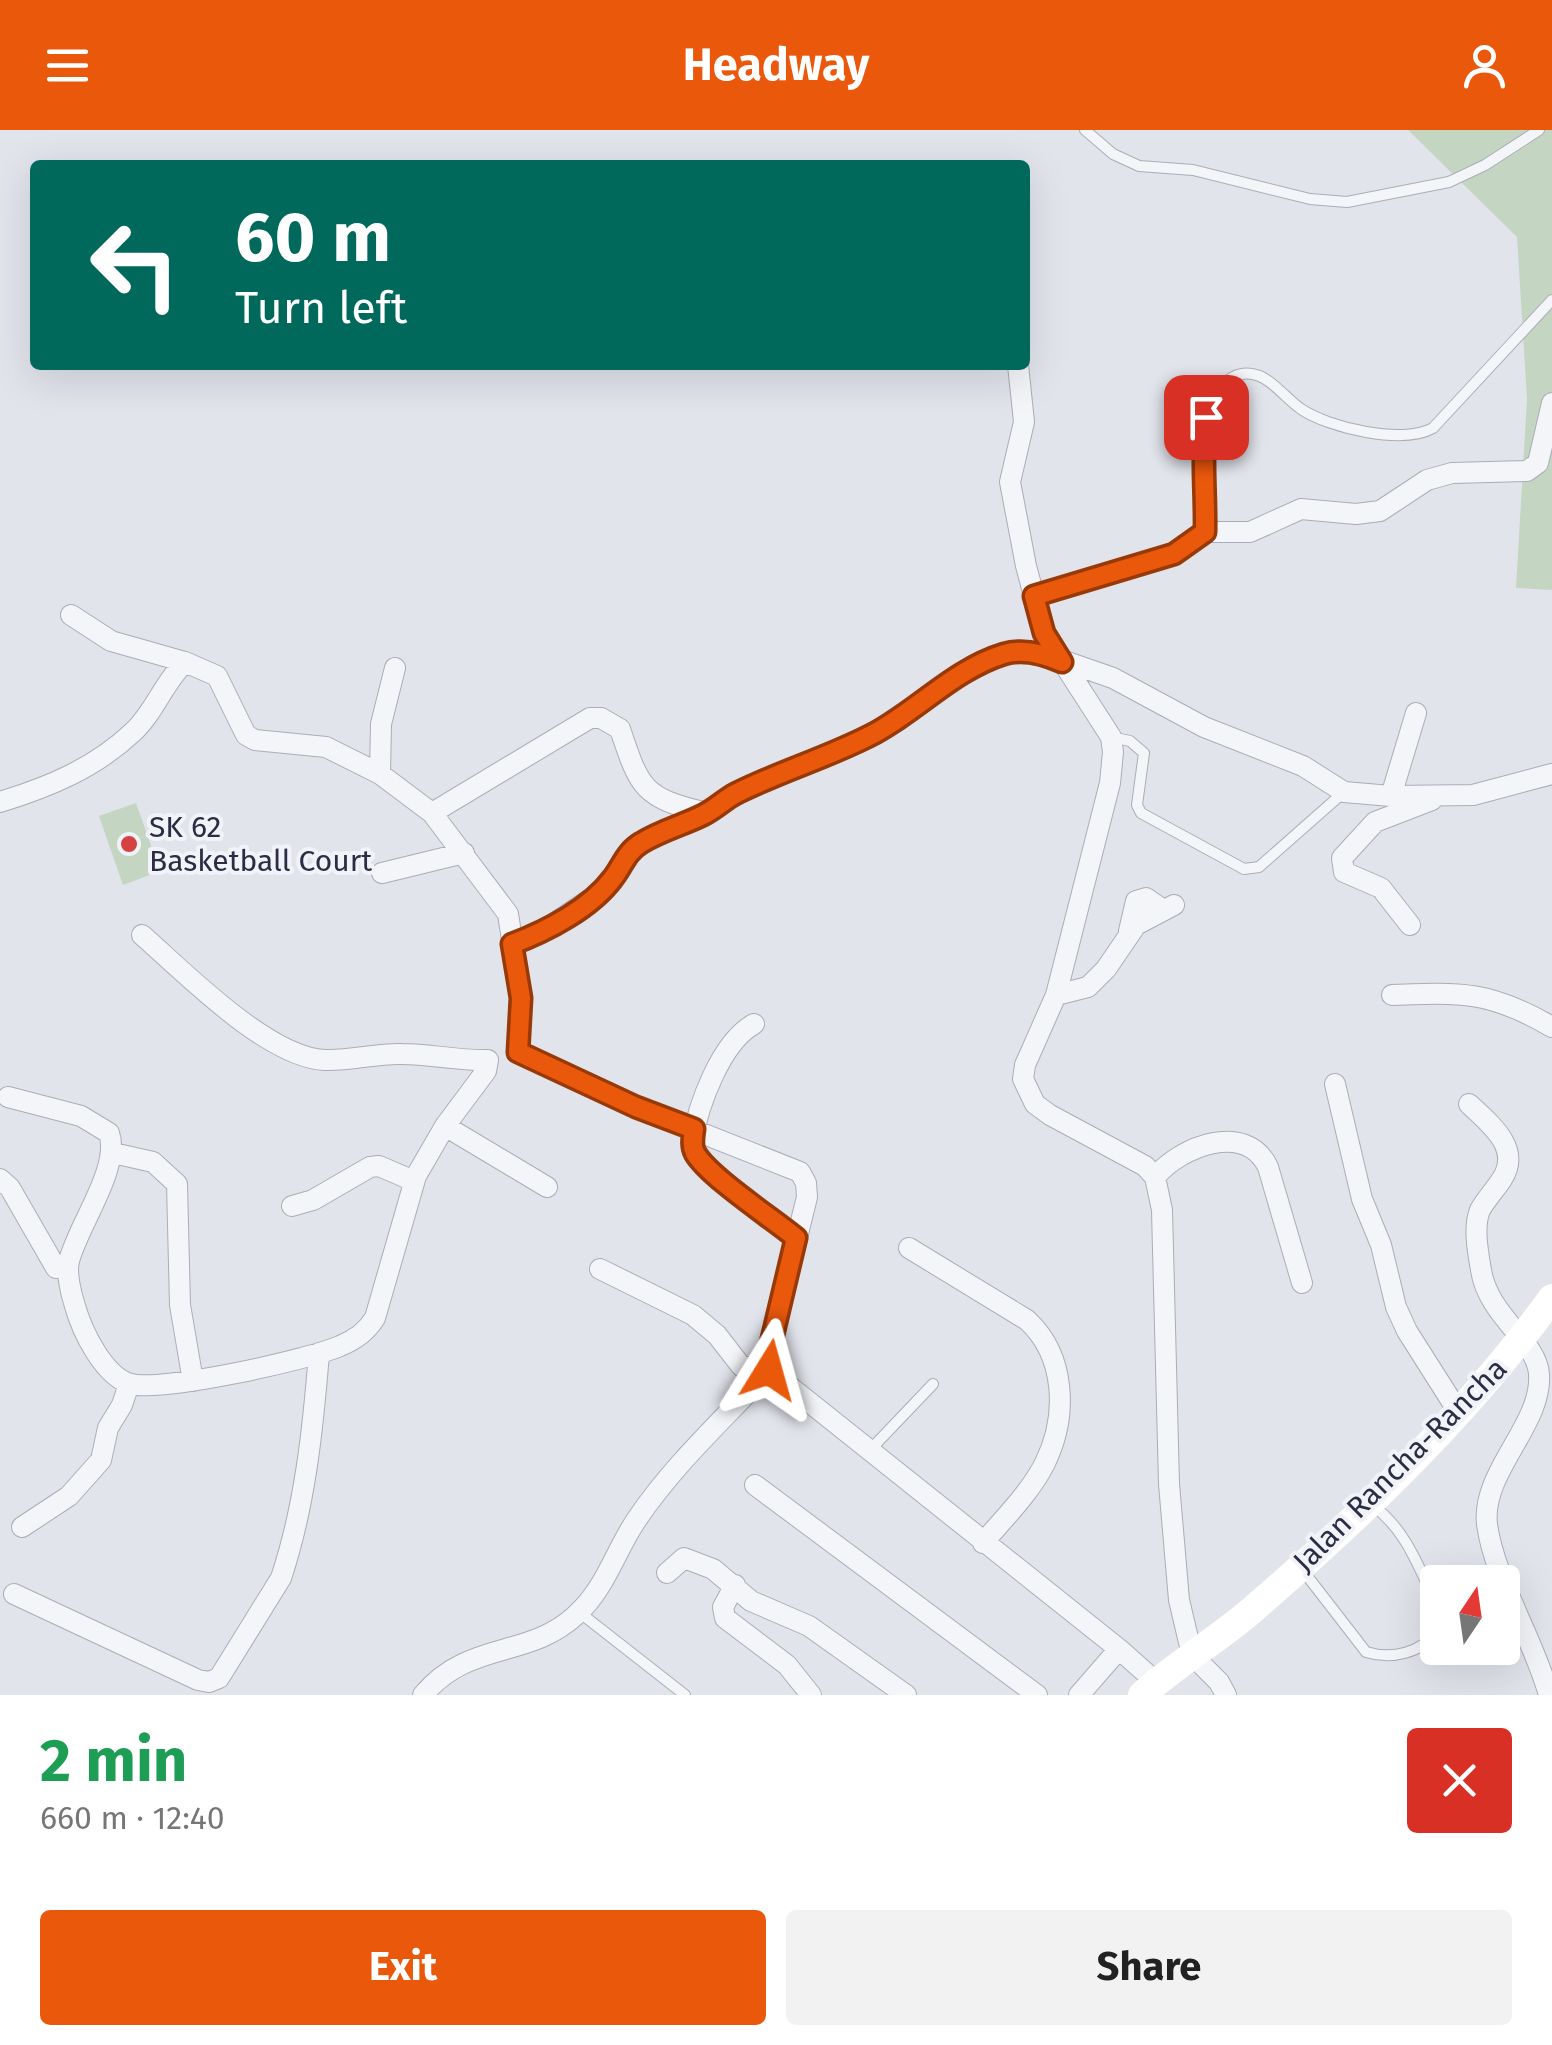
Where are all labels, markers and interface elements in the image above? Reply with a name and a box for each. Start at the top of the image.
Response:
icon: menu [40,38,95,93]
text: Headway [683,38,869,92]
icon: person [1457,38,1512,93]
text: 60 m [235,196,391,280]
icon: left [70,200,200,330]
text: Turn left [235,281,407,335]
pin [1164,375,1249,460]
icon: arrive [1179,390,1234,445]
place label: SK 62 Basketball Court [149,809,372,879]
marker: SK 62 Basketball Court [118,833,140,855]
position arrow [717,1318,821,1422]
street label: Jalan Rancha-Rancha [1286,1351,1514,1579]
north arrow [1420,1565,1520,1665]
map controls [1420,1565,1520,1665]
text: 2 min [40,1725,187,1797]
button: close [1407,1728,1512,1833]
text: 660 m · 12:40 [40,1799,225,1837]
button: Exit [40,1910,766,2025]
button: Share [786,1910,1512,2025]

